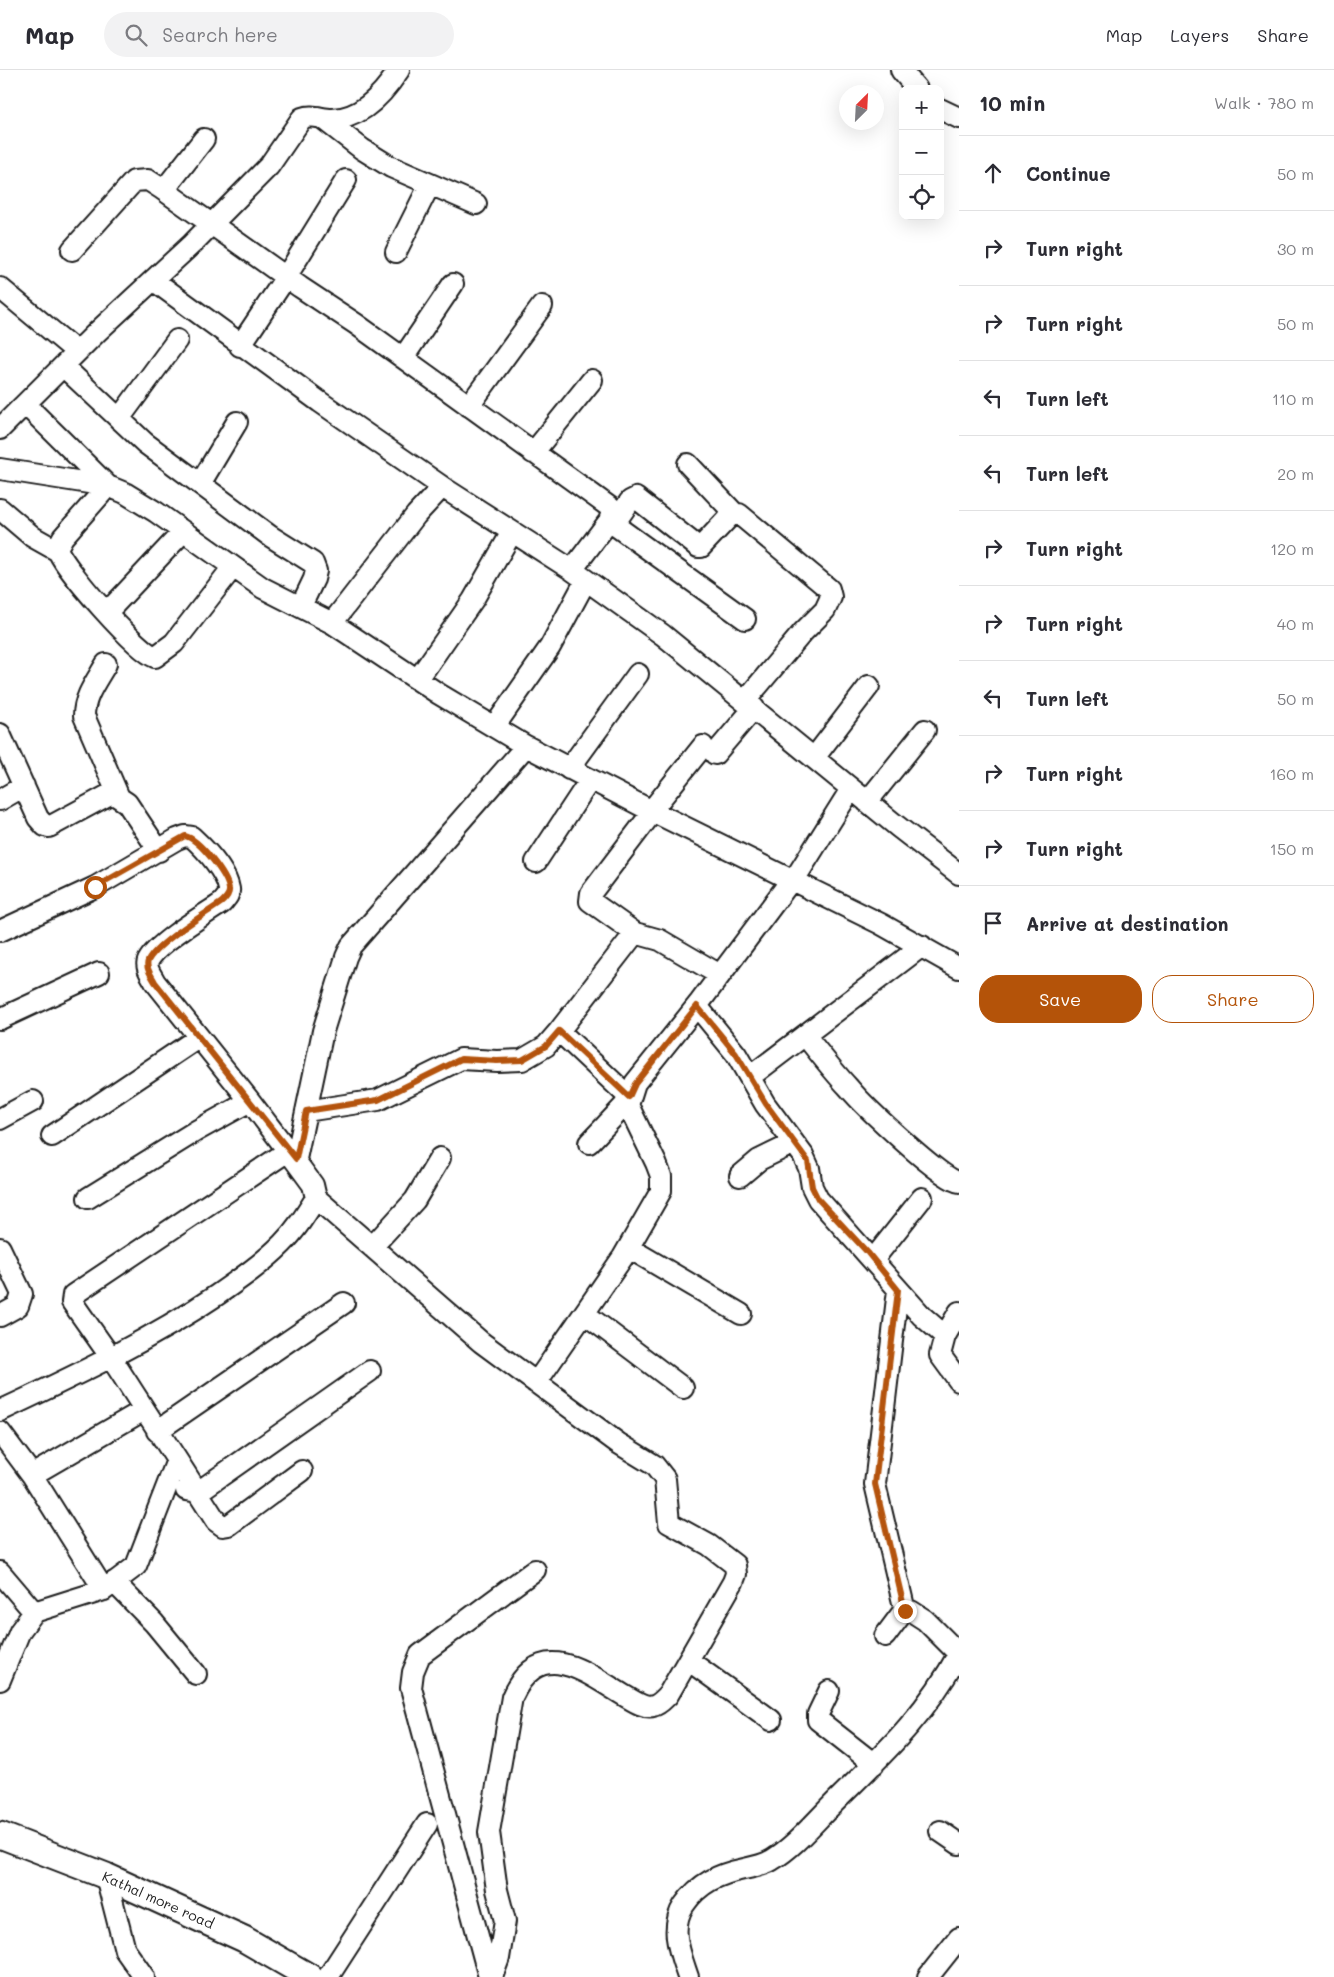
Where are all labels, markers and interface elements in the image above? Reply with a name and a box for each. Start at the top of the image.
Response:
search box [104,12,454,57]
text: Map [25,19,74,50]
icon: search [122,21,150,49]
text: Search here [162,22,278,47]
text: Map [1106,23,1142,47]
text: Layers [1170,23,1229,47]
text: Share [1257,23,1309,47]
north arrow [839,85,884,130]
map controls [899,85,944,220]
button: + [899,85,944,130]
text: 10 min [979,89,1045,116]
text: Walk · 780 m [1214,92,1314,113]
button: − [899,130,944,175]
icon: ahead [979,159,1007,187]
text: Continue [1026,161,1111,186]
text: 50 m [1277,163,1314,184]
button: locate [899,175,944,220]
icon: right [979,234,1007,262]
text: Turn right [1026,236,1123,261]
text: 30 m [1277,238,1314,259]
icon: right [979,309,1007,337]
text: Turn right [1026,311,1123,336]
text: 50 m [1277,313,1314,334]
icon: left [979,384,1007,412]
text: Turn left [1026,386,1109,411]
text: 110 m [1272,388,1314,409]
icon: left [979,459,1007,487]
text: Turn left [1026,461,1109,486]
text: 20 m [1277,463,1314,484]
icon: right [979,534,1007,562]
text: Turn right [1026,536,1123,561]
text: 120 m [1270,538,1314,559]
icon: right [979,609,1007,637]
text: Turn right [1026,611,1123,636]
text: 40 m [1277,613,1314,634]
icon: left [979,684,1007,712]
text: Turn left [1026,686,1109,711]
text: 50 m [1277,688,1314,709]
icon: right [979,759,1007,787]
text: Turn right [1026,761,1123,786]
text: 160 m [1269,763,1314,784]
icon: right [979,834,1007,862]
text: Turn right [1026,836,1123,861]
text: 150 m [1270,838,1314,859]
route start [84,876,107,899]
icon: arrive [979,909,1007,937]
text: Arrive at destination [1026,911,1229,936]
button: Save [979,975,1142,1023]
button: Share [1152,975,1314,1023]
route end [894,1600,917,1623]
street label: Kathal more road [99,1866,217,1933]

